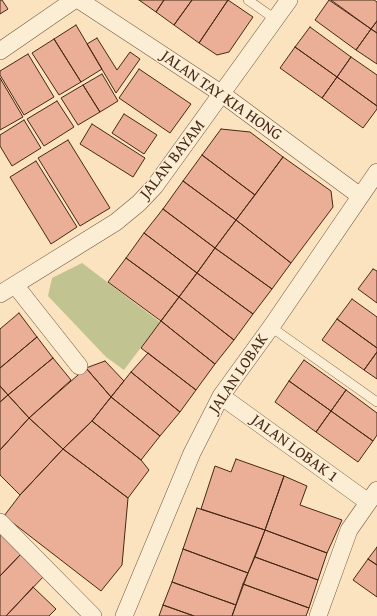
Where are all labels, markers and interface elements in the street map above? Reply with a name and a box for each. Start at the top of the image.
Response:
street label: JALAN TAY KIA HONG [157,47,285,145]
street label: JALAN BAYAM [136,117,210,203]
street label: JALAN LOBAK [205,331,273,417]
street label: JALAN LOBAK 1 [247,411,341,487]

